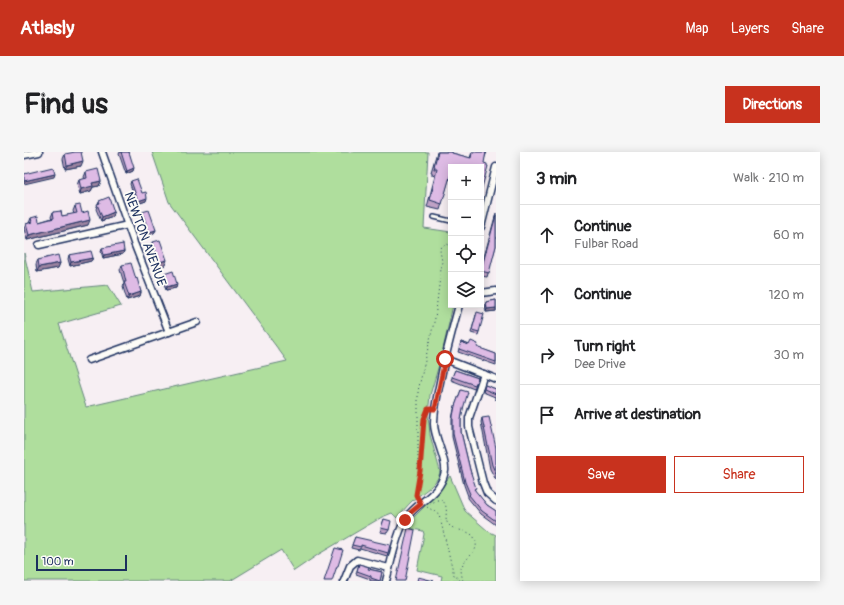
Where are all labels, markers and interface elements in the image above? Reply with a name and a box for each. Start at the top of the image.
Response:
text: Atlasly [20,16,74,40]
text: Map [686,20,709,37]
text: Layers [731,20,769,37]
text: Share [791,20,824,37]
button: Directions [725,86,820,123]
text: Find us [24,87,108,122]
map controls [448,164,484,308]
button: + [448,164,484,200]
text: 3 min [536,168,577,189]
text: Walk · 210 m [733,170,804,186]
street label: NEWTON AVENUE [120,190,170,289]
button: − [448,200,484,236]
text: Continue [574,217,632,236]
icon: ahead [536,224,558,246]
text: 60 m [773,227,804,243]
button: locate [448,236,484,272]
text: Fulbar Road [574,236,638,252]
button: layers [448,272,484,308]
icon: ahead [536,284,558,306]
text: Continue [574,285,632,304]
text: 120 m [768,287,804,303]
text: Turn right [574,337,635,356]
icon: right [536,344,558,366]
text: 30 m [774,347,804,363]
route start [436,350,454,368]
text: Dee Drive [574,356,626,372]
icon: arrive [536,404,558,426]
text: Arrive at destination [574,405,701,424]
button: Save [536,456,666,493]
button: Share [674,456,804,493]
route end [396,511,414,529]
scale bar [36,553,127,572]
text: 100 m [42,555,73,568]

